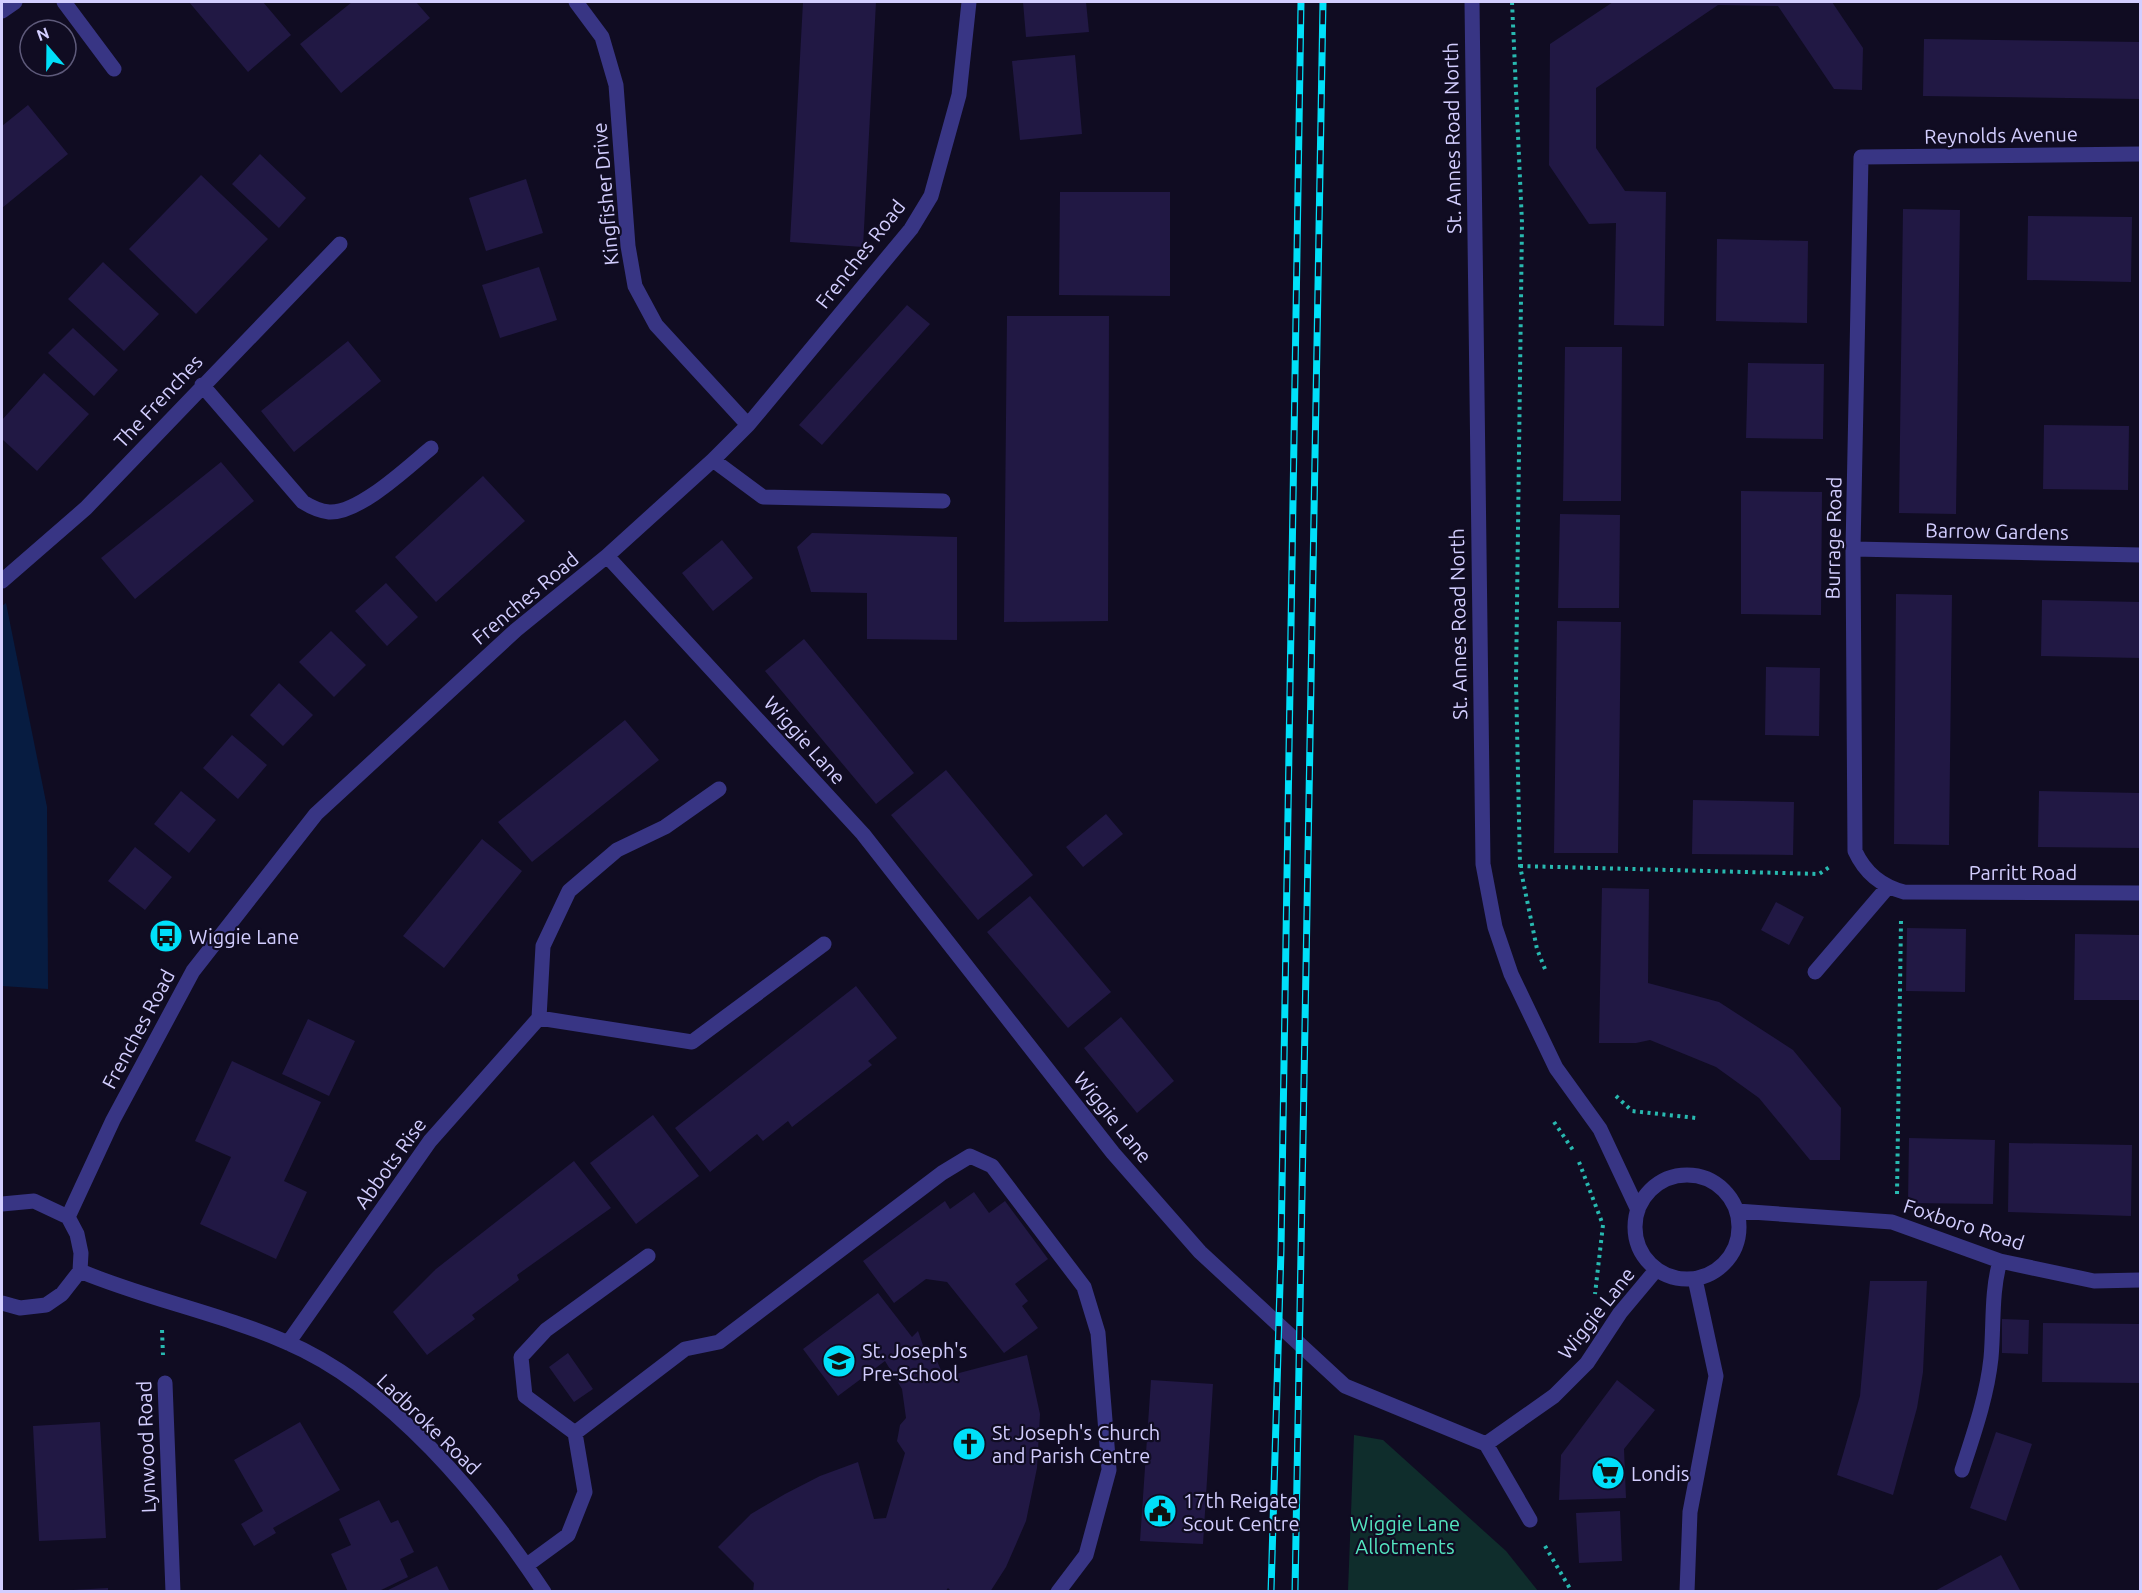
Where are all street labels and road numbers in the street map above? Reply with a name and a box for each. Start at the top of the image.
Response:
street label: St. Annes Road North [1439,42,1465,234]
street label: Kingfisher Drive [587,122,623,266]
street label: Reynolds Avenue [1924,122,2078,148]
street label: Frenches Road [811,195,909,313]
street label: The Frenches [109,350,207,452]
street label: Burrage Road [1820,476,1846,600]
street label: Barrow Gardens [1925,518,2069,544]
street label: St. Annes Road North [1445,528,1471,720]
street label: Frenches Road [467,547,583,649]
street label: Wiggie Lane [760,691,850,789]
street label: Parritt Road [1969,861,2077,884]
street label: Frenches Road [97,966,179,1092]
street label: Wiggie Lane [1069,1067,1157,1167]
street label: Abbots Rise [349,1113,431,1213]
street label: Foxboro Road [1901,1194,2027,1254]
street label: Wiggie Lane [1553,1263,1639,1363]
street label: Ladbroke Road [373,1369,485,1479]
street label: Lynwood Road [132,1381,160,1513]

